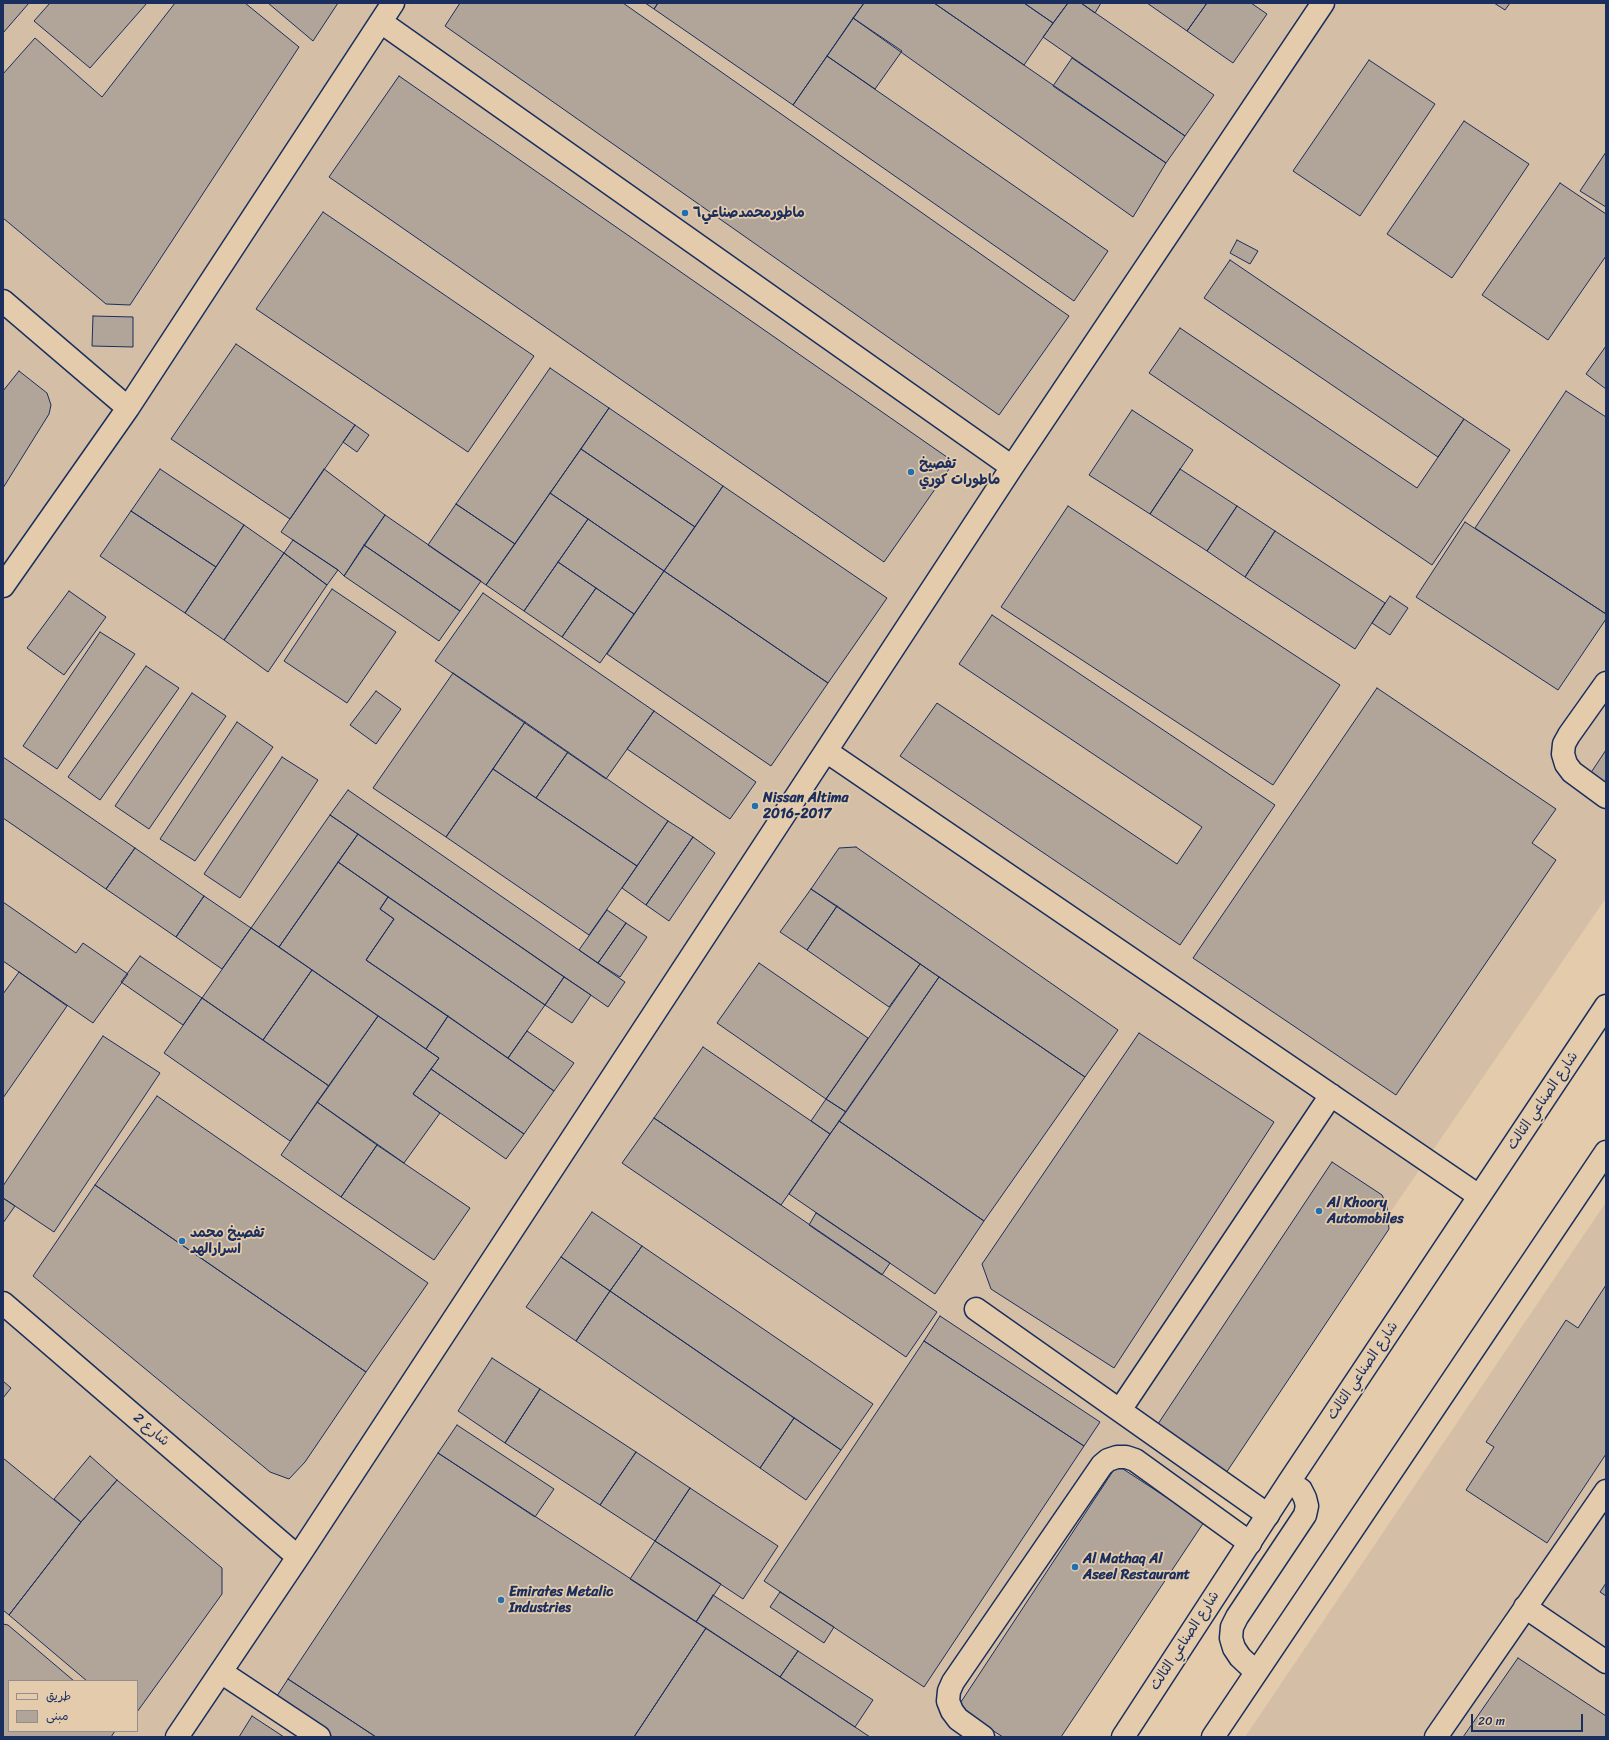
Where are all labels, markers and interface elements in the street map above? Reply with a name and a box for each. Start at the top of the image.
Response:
place label: ماطورمحمدصناعي٦ [693,205,805,221]
marker: ماطورمحمدصناعي٦ [680,208,690,218]
place label: تفصيخ ماطورات كوري [919,456,1000,488]
marker: تفصيخ ماطورات كوري [906,467,916,477]
place label: Nissan Altima 2016-2017 [763,790,849,822]
marker: Nissan Altima 2016-2017 [750,801,760,811]
street label: شارع الصناعي الثالث [1504,1049,1582,1153]
place label: Al Khoory Automobiles [1327,1195,1404,1228]
marker: Al Khoory Automobiles [1314,1206,1324,1216]
place label: تفصيخ محمد اسرارالهد [190,1225,264,1258]
marker: تفصيخ محمد اسرارالهد [177,1236,187,1246]
street label: شارع الصناعي الثالث [1324,1319,1402,1423]
street label: شارع 2 [130,1410,172,1450]
place label: Al Mathaq Al Aseel Restaurant [1083,1551,1190,1584]
marker: Al Mathaq Al Aseel Restaurant [1070,1562,1080,1572]
place label: Emirates Metalic Industries [509,1584,613,1616]
street label: شارع الصناعي الثالث [1147,1588,1223,1694]
marker: Emirates Metalic Industries [496,1595,506,1605]
legend [8,1680,138,1732]
text: طريق [46,1685,71,1707]
text: مبنى [46,1705,69,1727]
scale bar [1473,1706,1585,1732]
text: 20 m [1478,1710,1505,1732]

